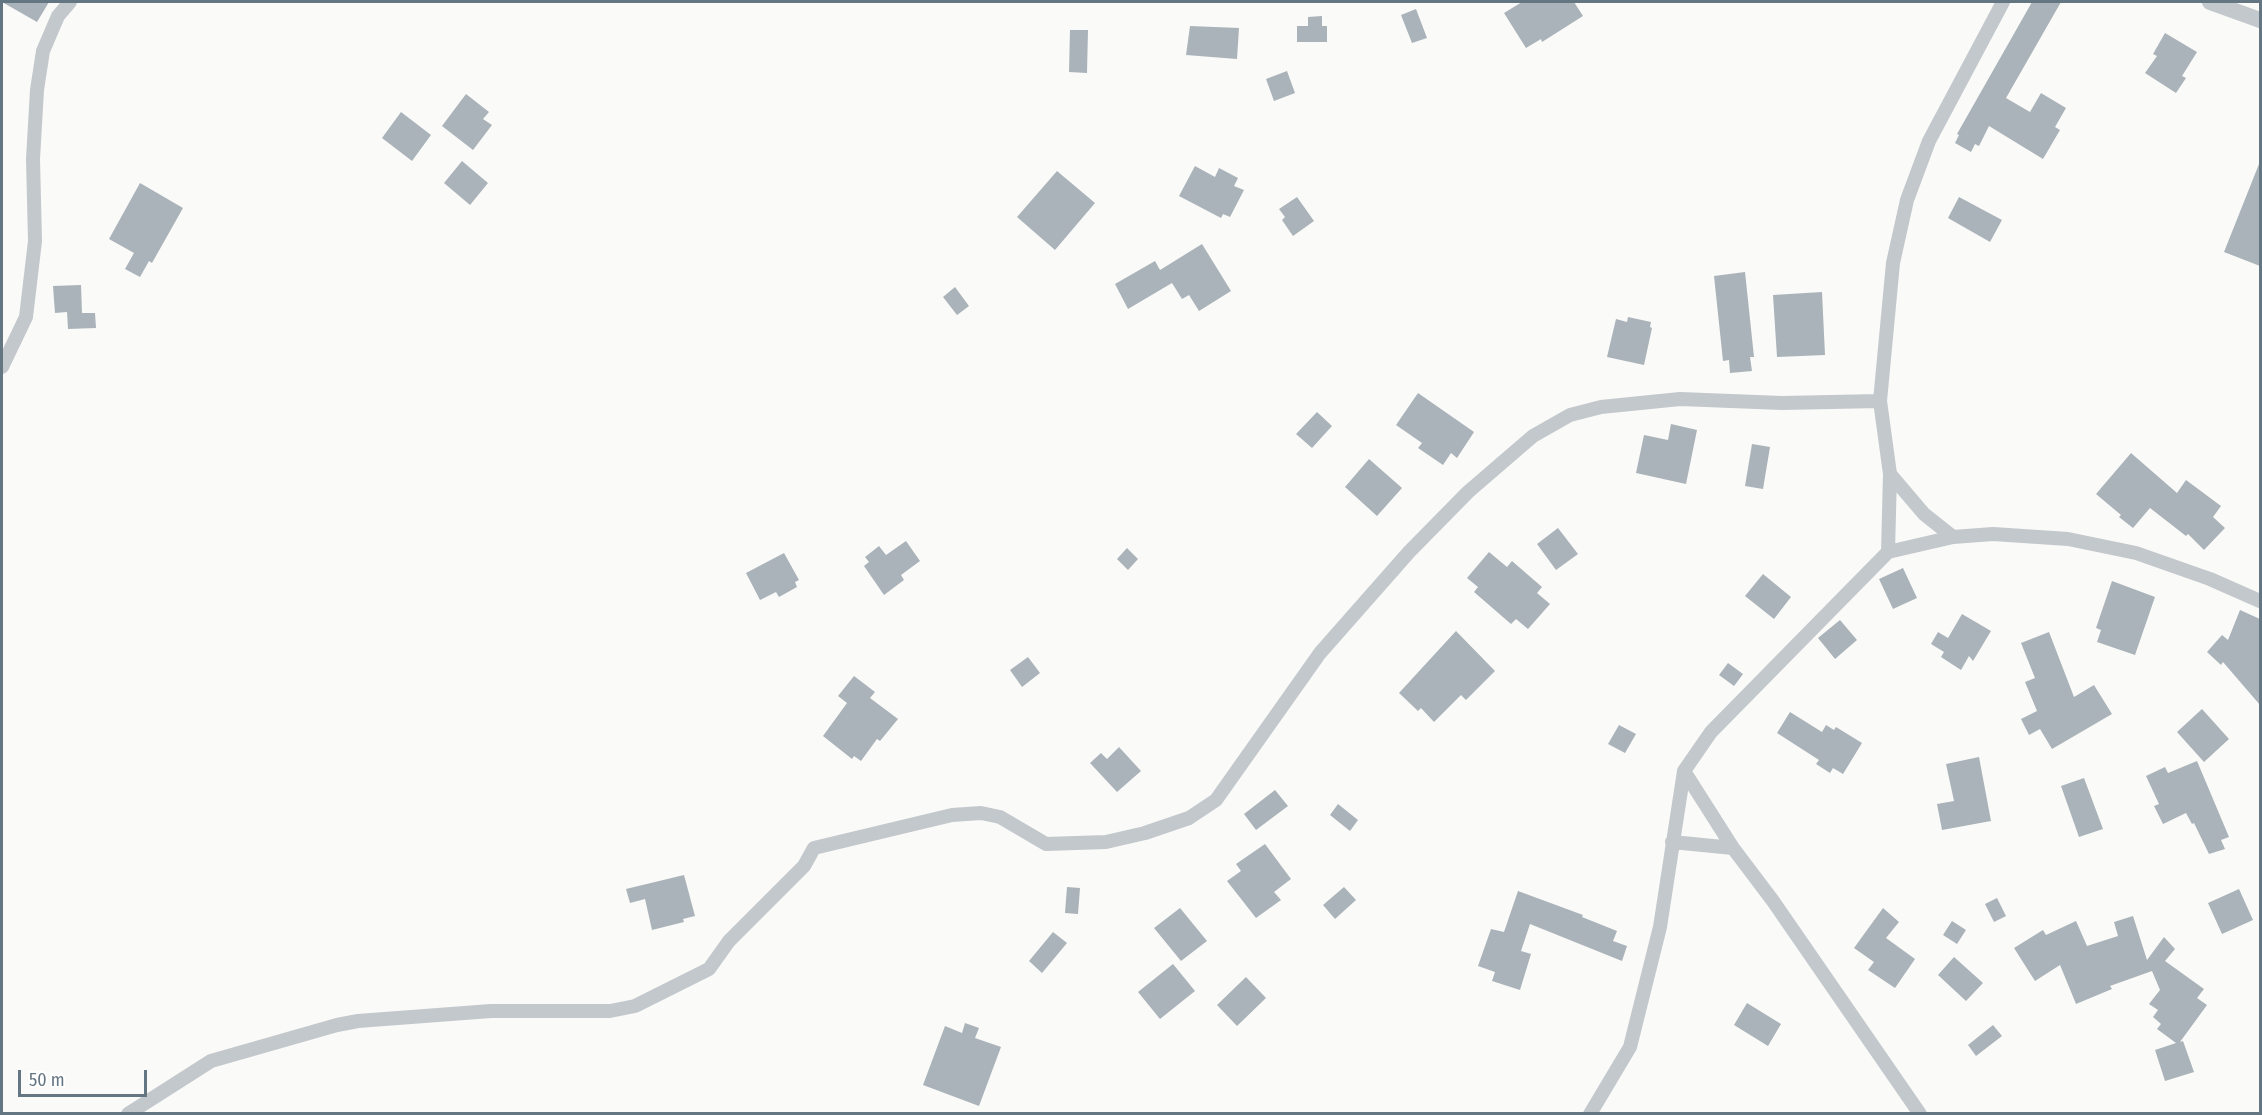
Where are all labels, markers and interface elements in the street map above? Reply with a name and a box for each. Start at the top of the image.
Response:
scale bar [21,1058,150,1096]
text: 50 m [29,1069,65,1091]

